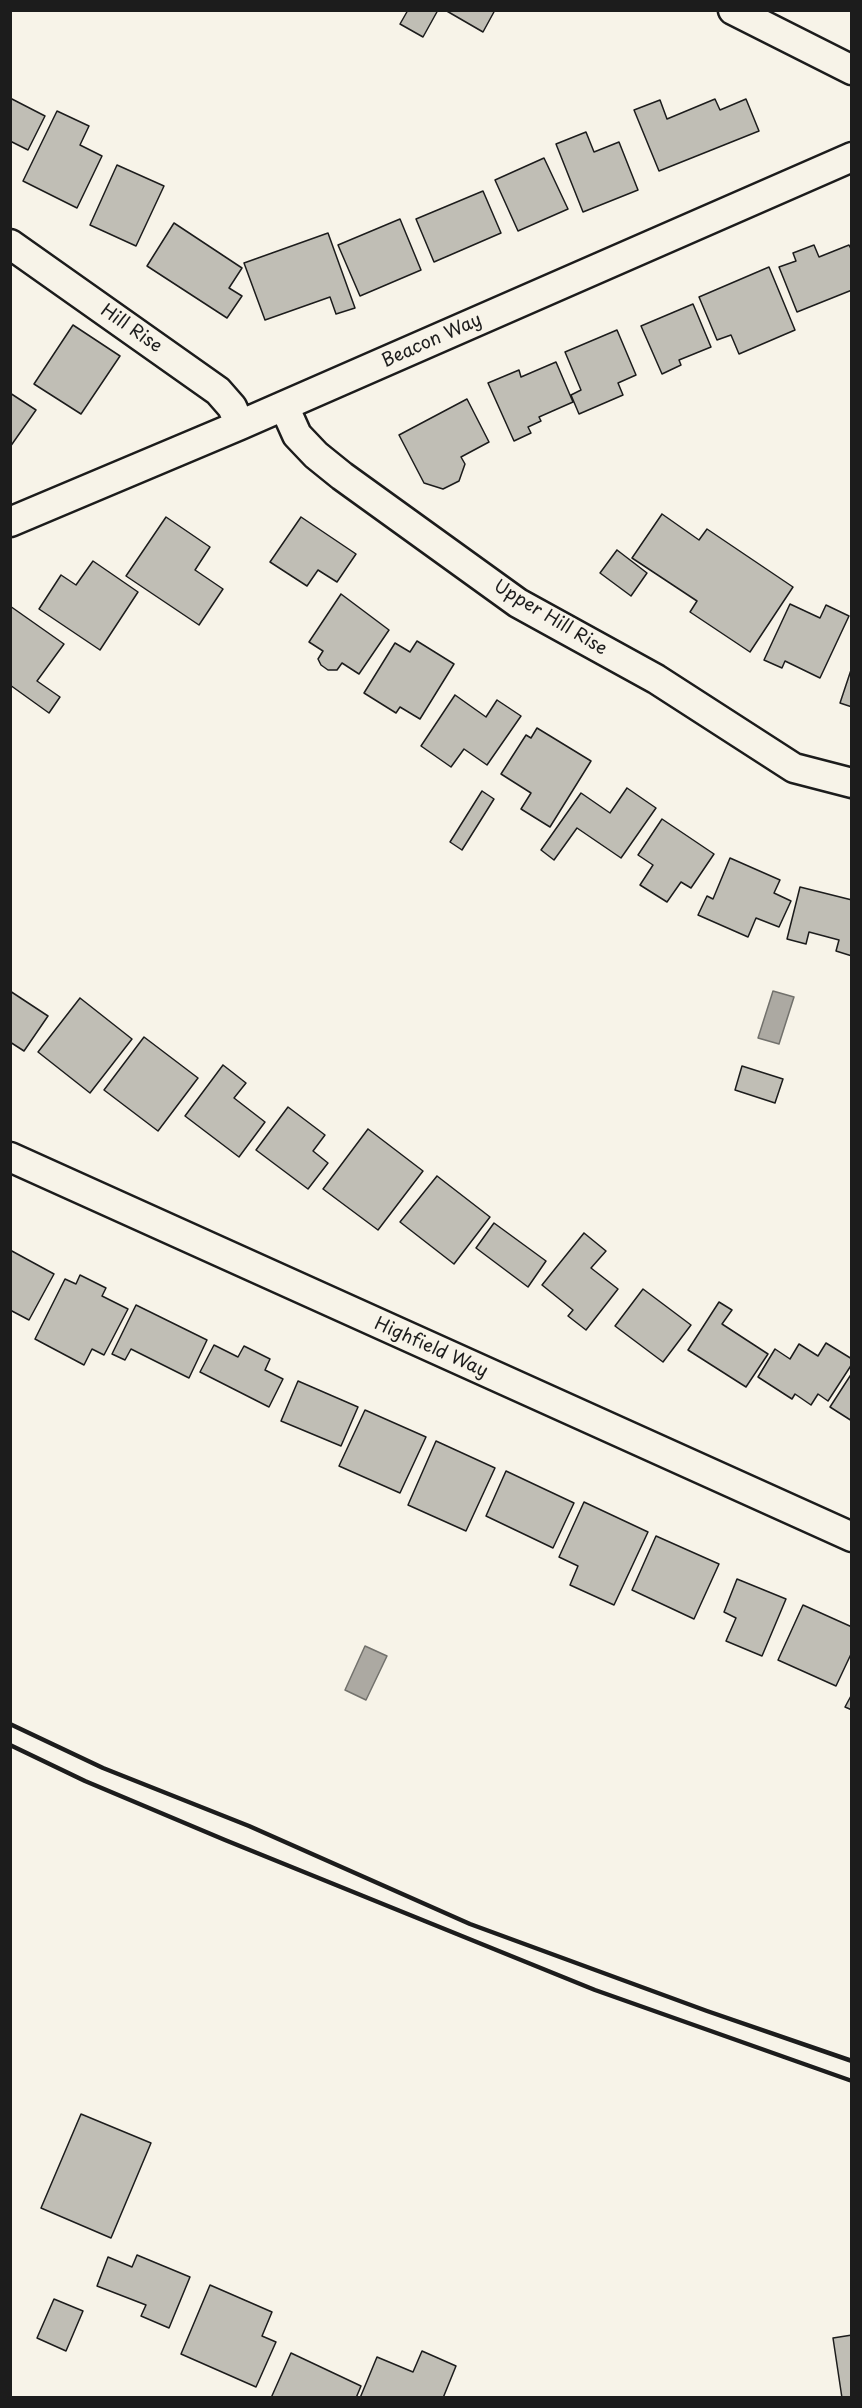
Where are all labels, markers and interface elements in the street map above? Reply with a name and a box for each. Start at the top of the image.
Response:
street label: Hill Rise [96,300,166,358]
street label: Beacon Way [379,309,485,373]
street label: Upper Hill Rise [489,576,611,660]
street label: Highfield Way [371,1313,491,1383]

